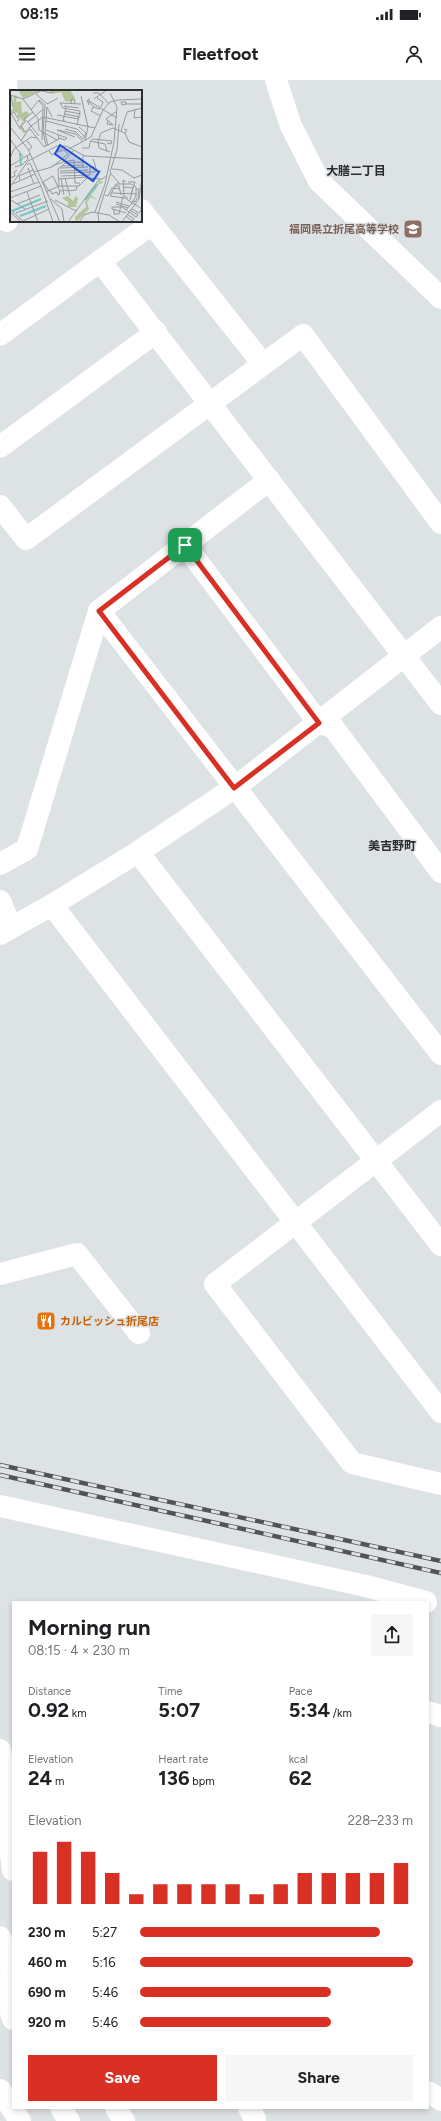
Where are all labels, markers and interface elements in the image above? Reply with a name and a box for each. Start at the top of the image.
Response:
text: 08:15 [20,5,58,23]
icon: menu [16,43,38,65]
text: Fleetfoot [182,43,259,65]
icon: person [403,43,425,65]
inset map [10,90,142,222]
district label: 大膳二丁目 [326,164,386,178]
school or university icon: 福岡県立折尾高等学校 [402,218,424,240]
place label: 福岡県立折尾高等学校 [289,223,399,236]
pin [168,528,202,562]
icon: arrive [174,534,196,556]
district label: 美吉野町 [368,839,416,853]
restaurant icon: カルビッシュ折尾店 [35,1310,57,1332]
place label: カルビッシュ折尾店 [60,1315,159,1328]
text: Morning run [28,1614,151,1641]
button: share [371,1614,413,1656]
text: 08:15 · 4 × 230 m [28,1643,130,1658]
text: Distance [28,1685,71,1698]
text: Time [158,1685,182,1698]
text: Pace [289,1685,312,1698]
text: 0.92 [28,1698,69,1722]
text: 5:07 [158,1698,200,1722]
text: 5:34 [289,1698,330,1722]
text: km [69,1707,87,1720]
text: /km [330,1707,352,1720]
text: Elevation [28,1753,73,1766]
text: Heart rate [158,1753,208,1766]
text: kcal [289,1753,308,1766]
text: 24 [28,1766,52,1790]
text: 136 [158,1766,190,1790]
text: 62 [289,1766,312,1790]
text: m [52,1775,64,1788]
text: bpm [190,1775,215,1788]
text: Elevation [28,1813,81,1828]
text: 228–233 m [348,1813,413,1828]
text: 230 m [28,1925,66,1940]
text: 5:27 [92,1925,117,1940]
text: 460 m [28,1955,67,1970]
text: 5:16 [92,1955,116,1970]
text: 690 m [28,1985,66,2000]
text: 5:46 [92,1985,118,2000]
text: 920 m [28,2015,66,2030]
text: 5:46 [92,2015,118,2030]
button: Save [28,2055,217,2101]
button: Share [225,2055,413,2101]

